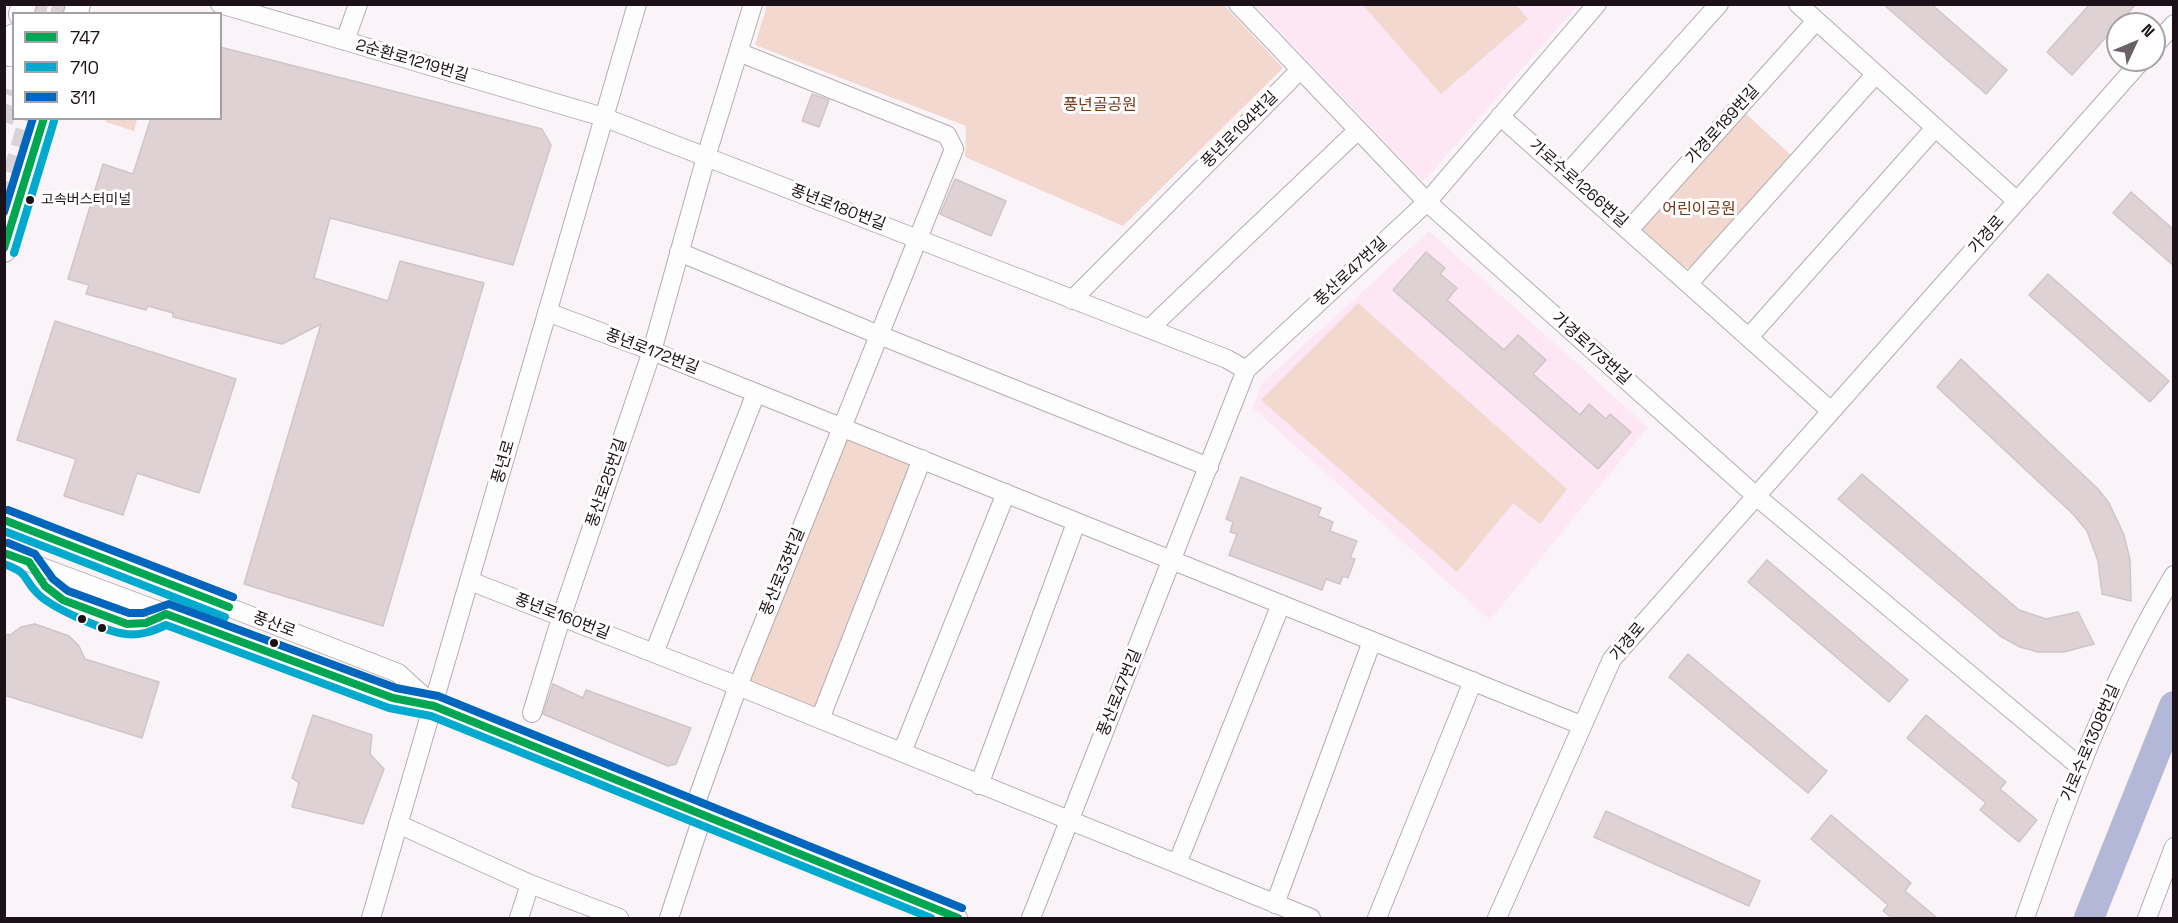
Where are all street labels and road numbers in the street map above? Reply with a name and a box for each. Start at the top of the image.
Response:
street label: 2순환로1219번길 [354,36,470,86]
street label: 가경로189번길 [1682,81,1764,169]
street label: 풍년로194번길 [1198,88,1282,172]
street label: 가로수로1266번길 [1525,136,1631,232]
street label: 풍년로180번길 [788,181,888,235]
street label: 가경로 [1965,212,2009,258]
street label: 풍산로47번길 [1311,234,1391,310]
street label: 가경로173번길 [1548,309,1634,389]
street label: 풍년로172번길 [602,325,702,379]
street label: 풍산로25번길 [583,436,631,530]
street label: 풍년로 [489,438,519,486]
street label: 풍산로33번길 [757,525,809,619]
street label: 풍년로160번길 [512,590,612,644]
street label: 풍산로 [250,608,298,642]
street label: 가경로 [1606,619,1650,665]
street label: 풍산로47번길 [1094,647,1146,739]
street label: 가로수로1308번길 [2058,682,2124,804]

